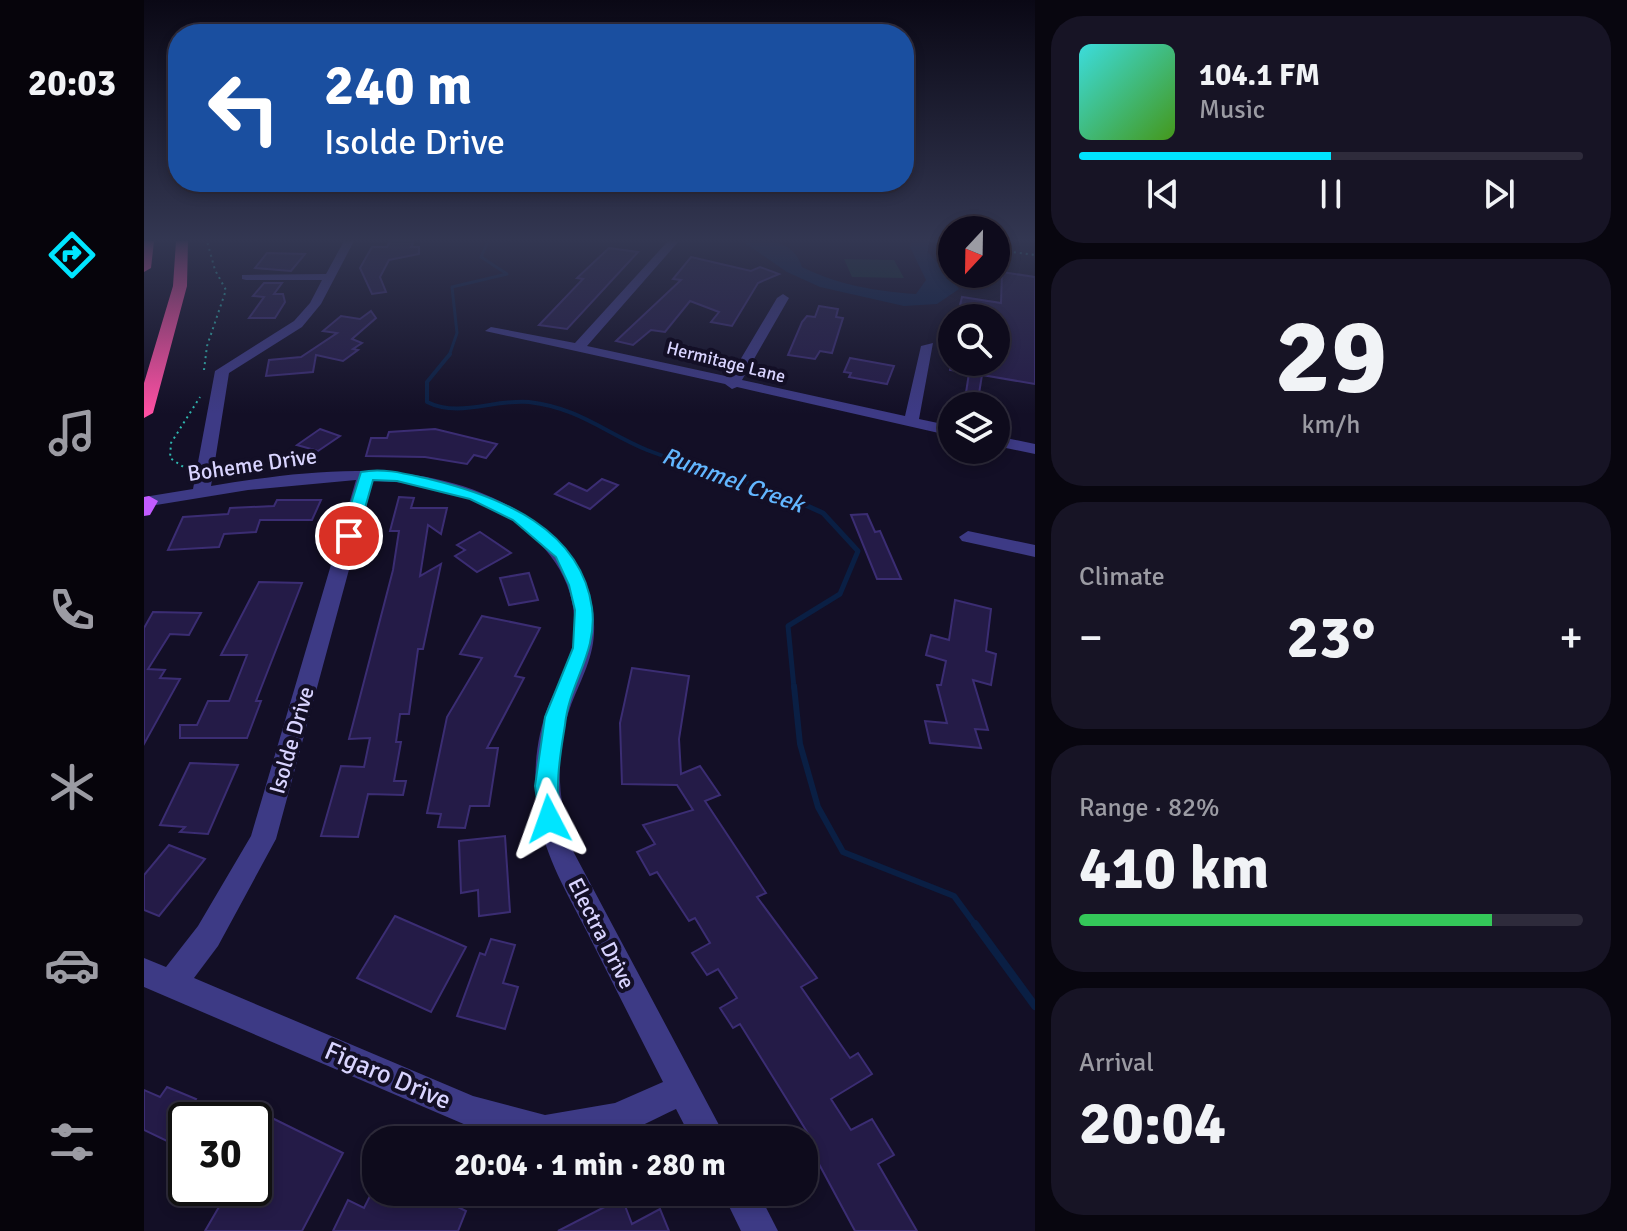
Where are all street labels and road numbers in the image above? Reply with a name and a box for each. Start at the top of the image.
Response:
street label: Hermitage Lane [664,337,788,387]
street label: Boheme Drive [186,442,318,487]
street label: Isolde Drive [263,683,320,797]
street label: Electra Drive [562,873,641,993]
street label: Figaro Drive [320,1035,456,1117]

